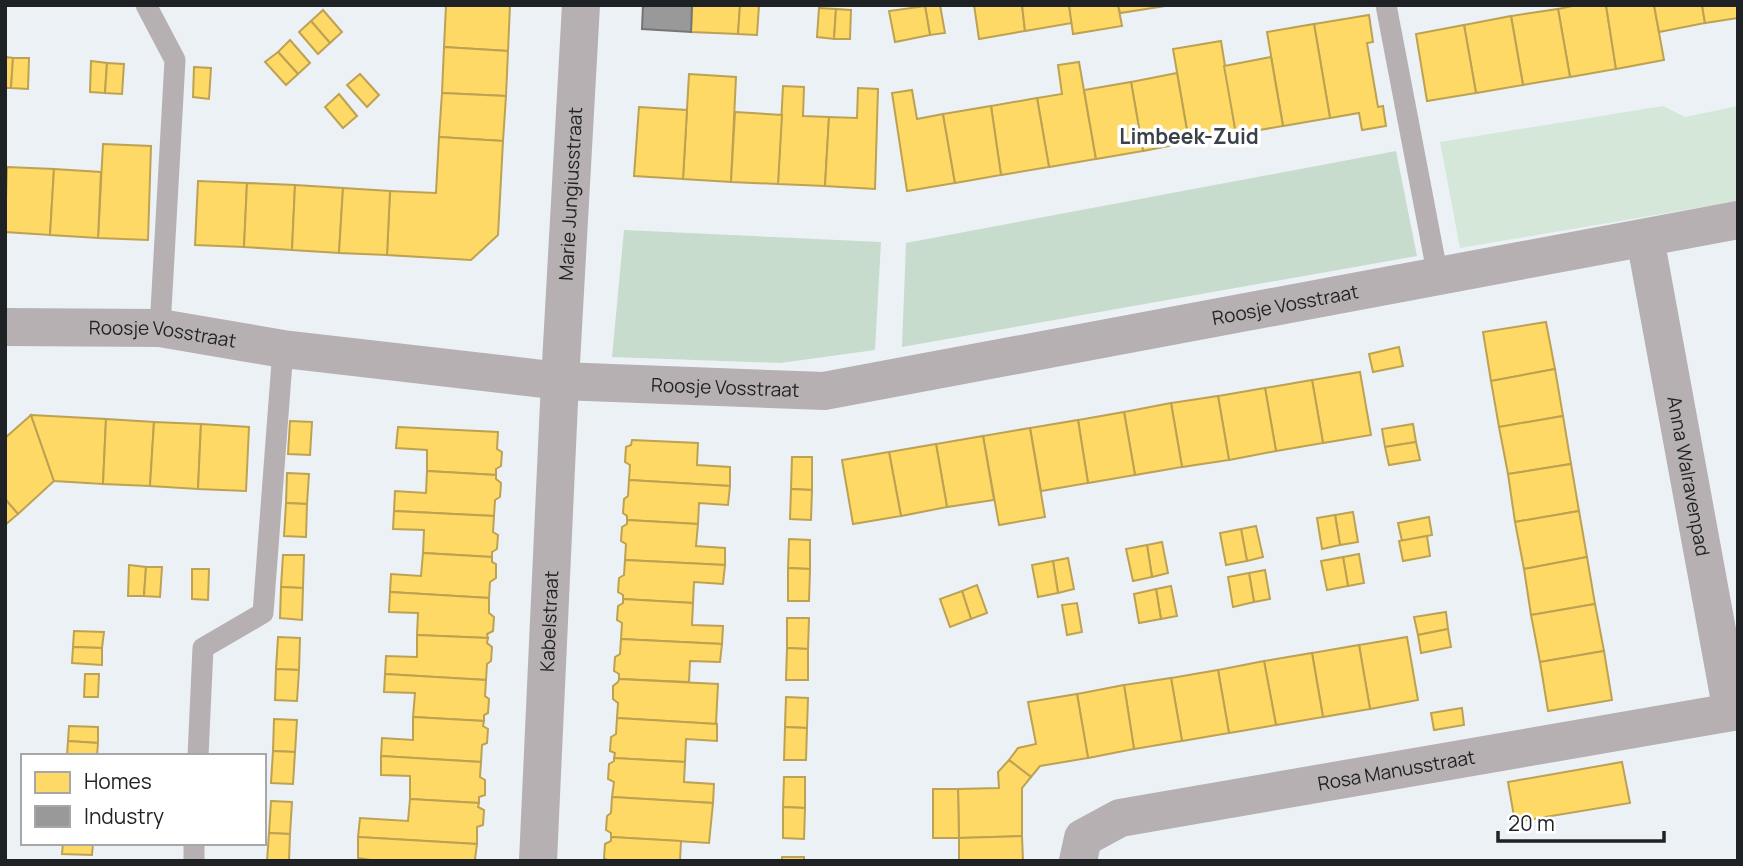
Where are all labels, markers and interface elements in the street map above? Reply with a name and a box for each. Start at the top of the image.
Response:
street label: Marie Jungiusstraat [553,106,588,281]
district label: Limbeek-Zuid [1119,122,1259,150]
street label: Roosje Vosstraat [1210,278,1360,331]
street label: Roosje Vosstraat [89,315,238,354]
street label: Roosje Vosstraat [651,371,800,403]
street label: Anna Walravenpad [1661,394,1716,558]
street label: Kabelstraat [534,570,564,673]
street label: Rosa Manusstraat [1316,744,1477,797]
legend [21,754,266,845]
text: Homes [84,767,152,795]
scale bar [1498,800,1664,844]
text: Industry [84,802,164,830]
text: 20 m [1508,809,1555,837]

